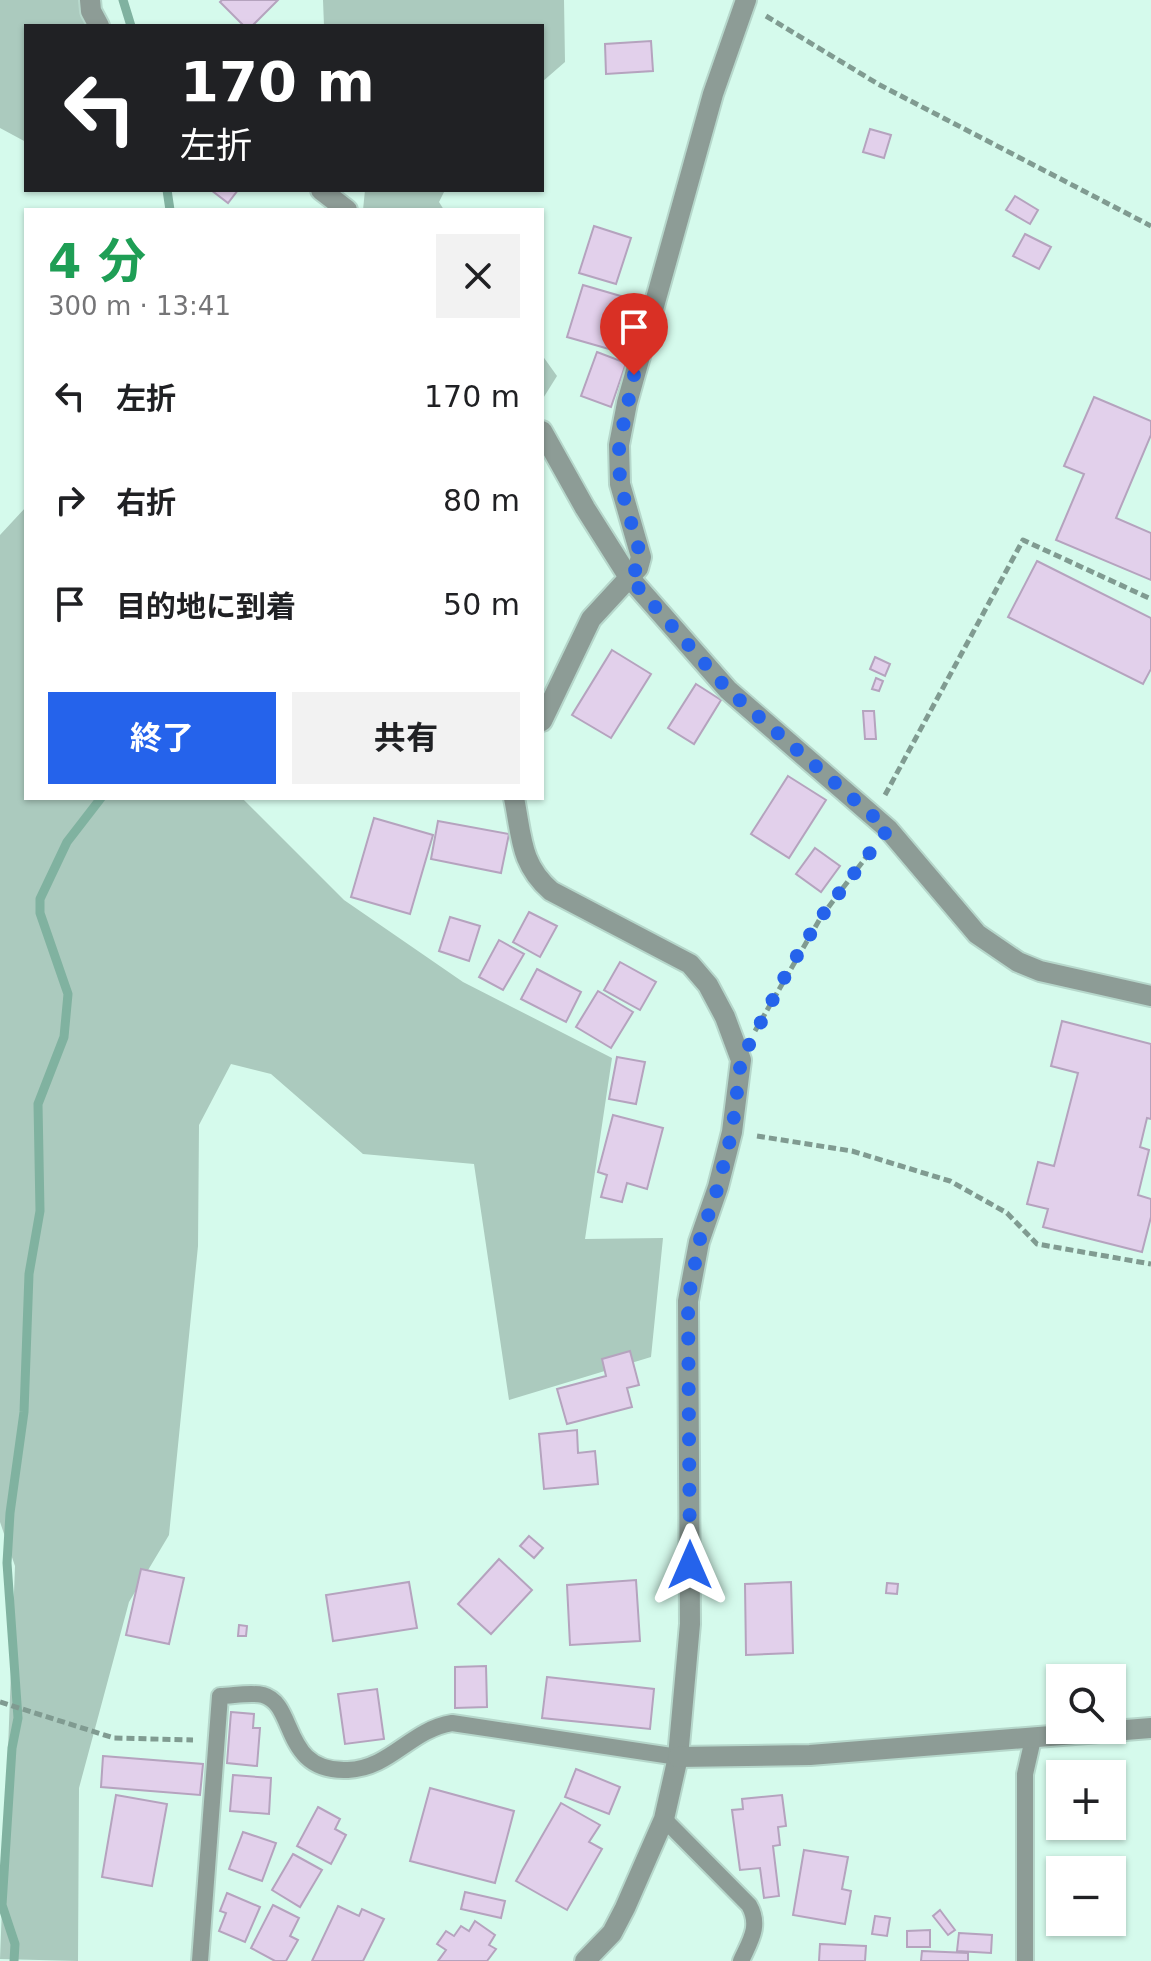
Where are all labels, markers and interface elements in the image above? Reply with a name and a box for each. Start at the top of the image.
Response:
text: 170 m [180,49,375,114]
icon: left [48,56,152,160]
text: 左折 [180,125,252,166]
text: 4 分 [48,233,146,289]
button: close [436,234,520,318]
text: 300 m · 13:41 [48,291,231,321]
pin [600,293,668,375]
icon: arrive [612,305,656,349]
icon: left [48,374,92,418]
text: 170 m [424,379,520,414]
text: 左折 [116,381,176,416]
icon: right [48,478,92,522]
text: 80 m [443,483,520,518]
text: 右折 [116,485,176,520]
icon: arrive [48,582,92,626]
text: 50 m [443,587,520,622]
text: 目的地に到着 [116,589,296,624]
button: 終了 [48,692,276,784]
button: 共有 [292,692,520,784]
position arrow [648,1523,732,1607]
map controls [1046,1664,1126,1936]
button: search [1046,1664,1126,1744]
button: + [1046,1760,1126,1840]
button: − [1046,1856,1126,1936]

